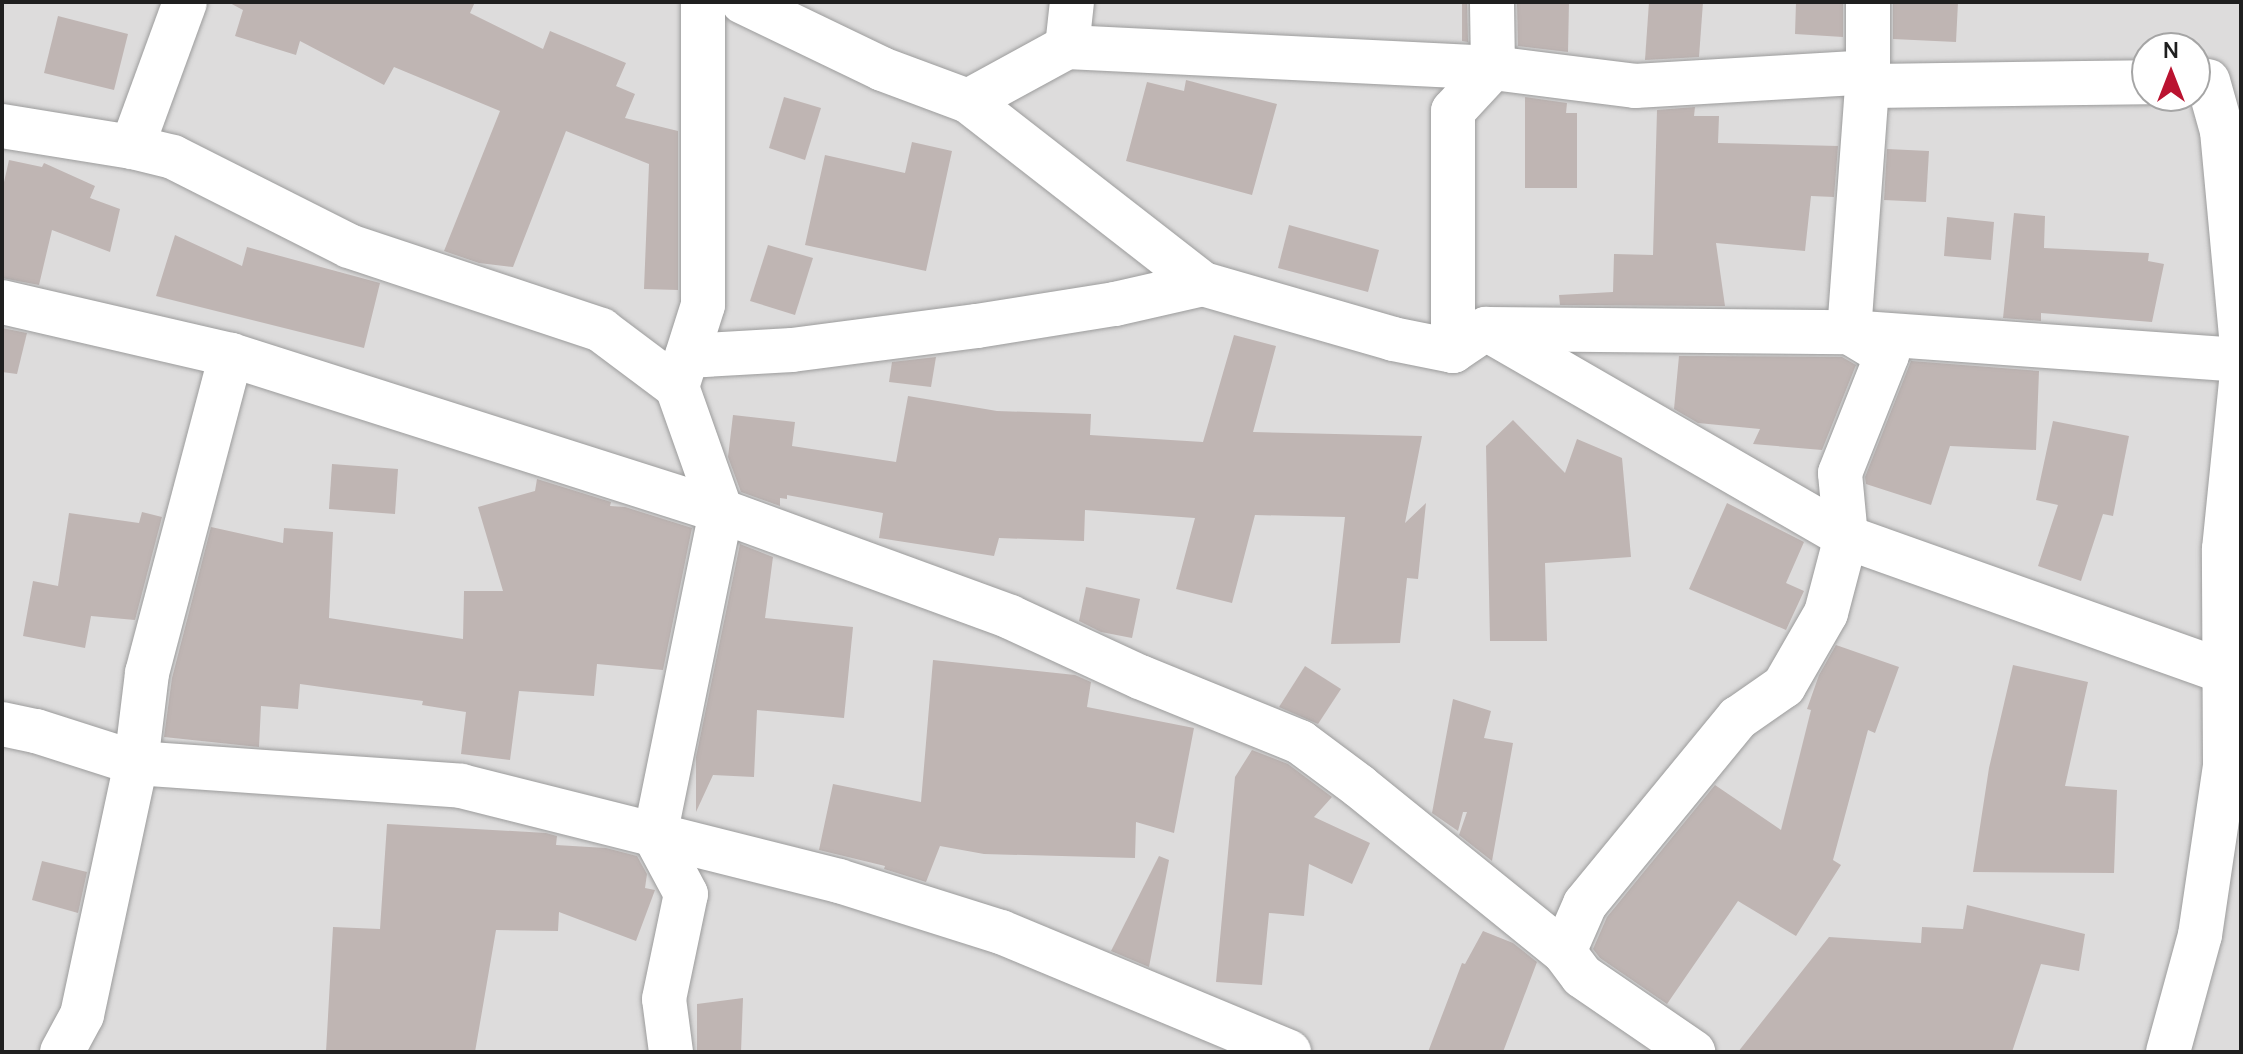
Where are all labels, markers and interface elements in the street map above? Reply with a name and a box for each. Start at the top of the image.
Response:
north arrow [2131,32,2211,112]
text: N [2163,35,2179,65]

